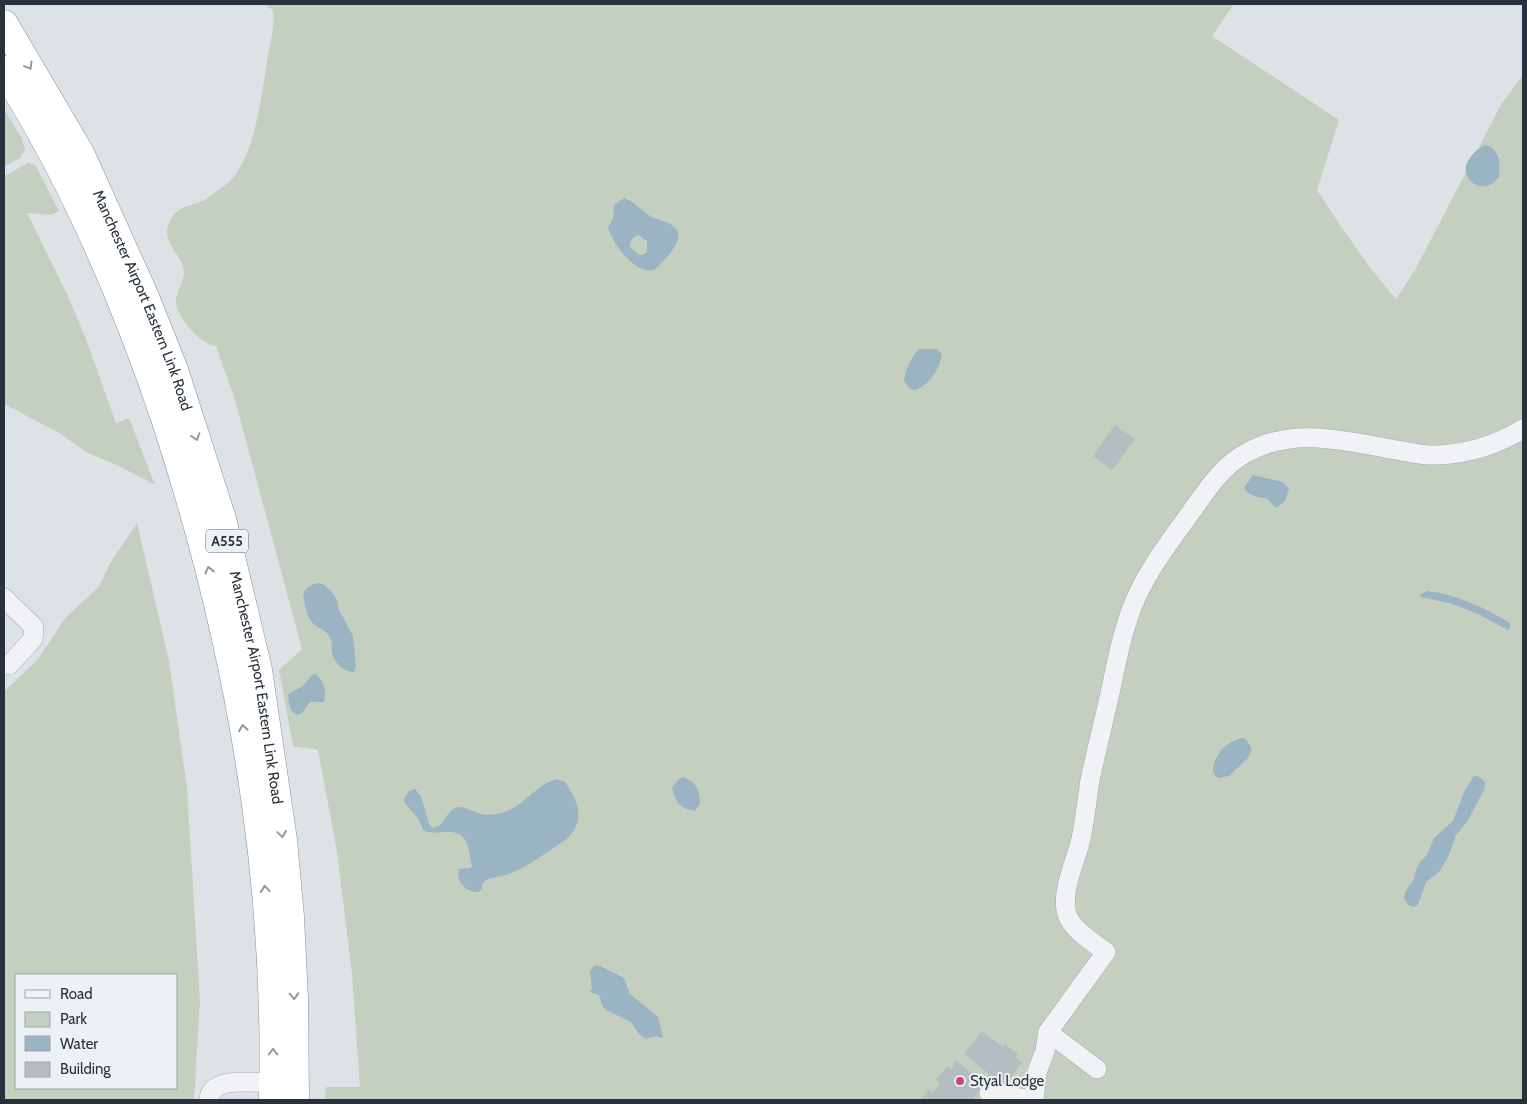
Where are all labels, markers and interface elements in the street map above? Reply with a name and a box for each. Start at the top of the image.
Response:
one-way arrow [23,60,33,69]
street label: Manchester Airport Eastern Link Road [89,187,196,413]
one-way arrow [190,432,200,440]
road number: A555 [206,530,248,552]
one-way arrow [204,565,215,574]
street label: Manchester Airport Eastern Link Road [226,569,287,805]
one-way arrow [239,724,249,733]
one-way arrow [276,831,287,839]
one-way arrow [260,885,271,893]
legend [15,974,178,1089]
text: Road [60,985,93,1003]
one-way arrow [289,992,299,1000]
text: Park [60,1010,87,1028]
text: Water [60,1035,98,1053]
one-way arrow [268,1047,278,1055]
text: Building [60,1060,111,1078]
place label: Styal Lodge [970,1072,1045,1090]
marker: Styal Lodge [954,1075,966,1087]

